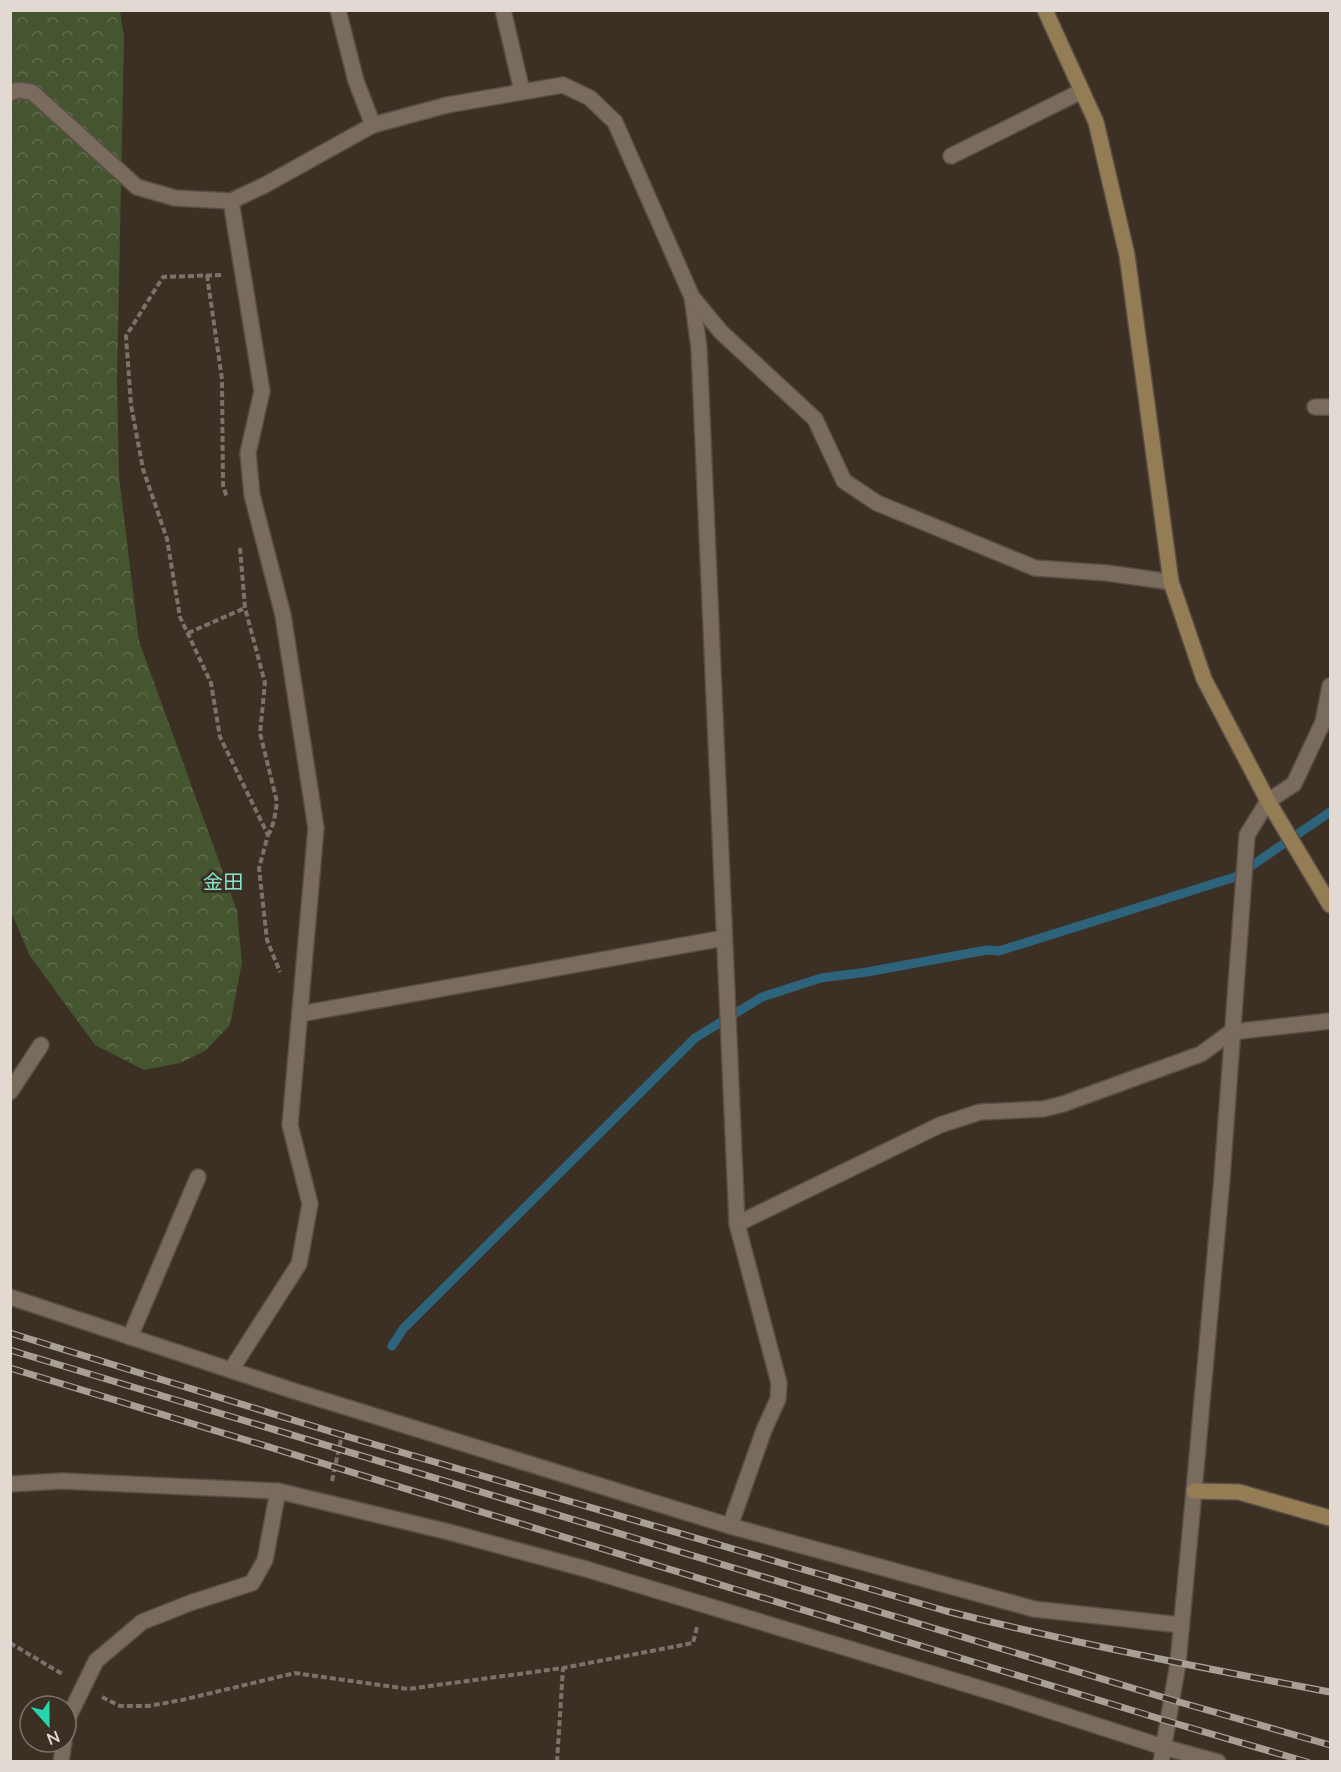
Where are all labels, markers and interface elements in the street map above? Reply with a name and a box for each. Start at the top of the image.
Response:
district label: 金田 [203,869,243,893]
north arrow [18,1694,78,1754]
text: N [44,1727,63,1750]

